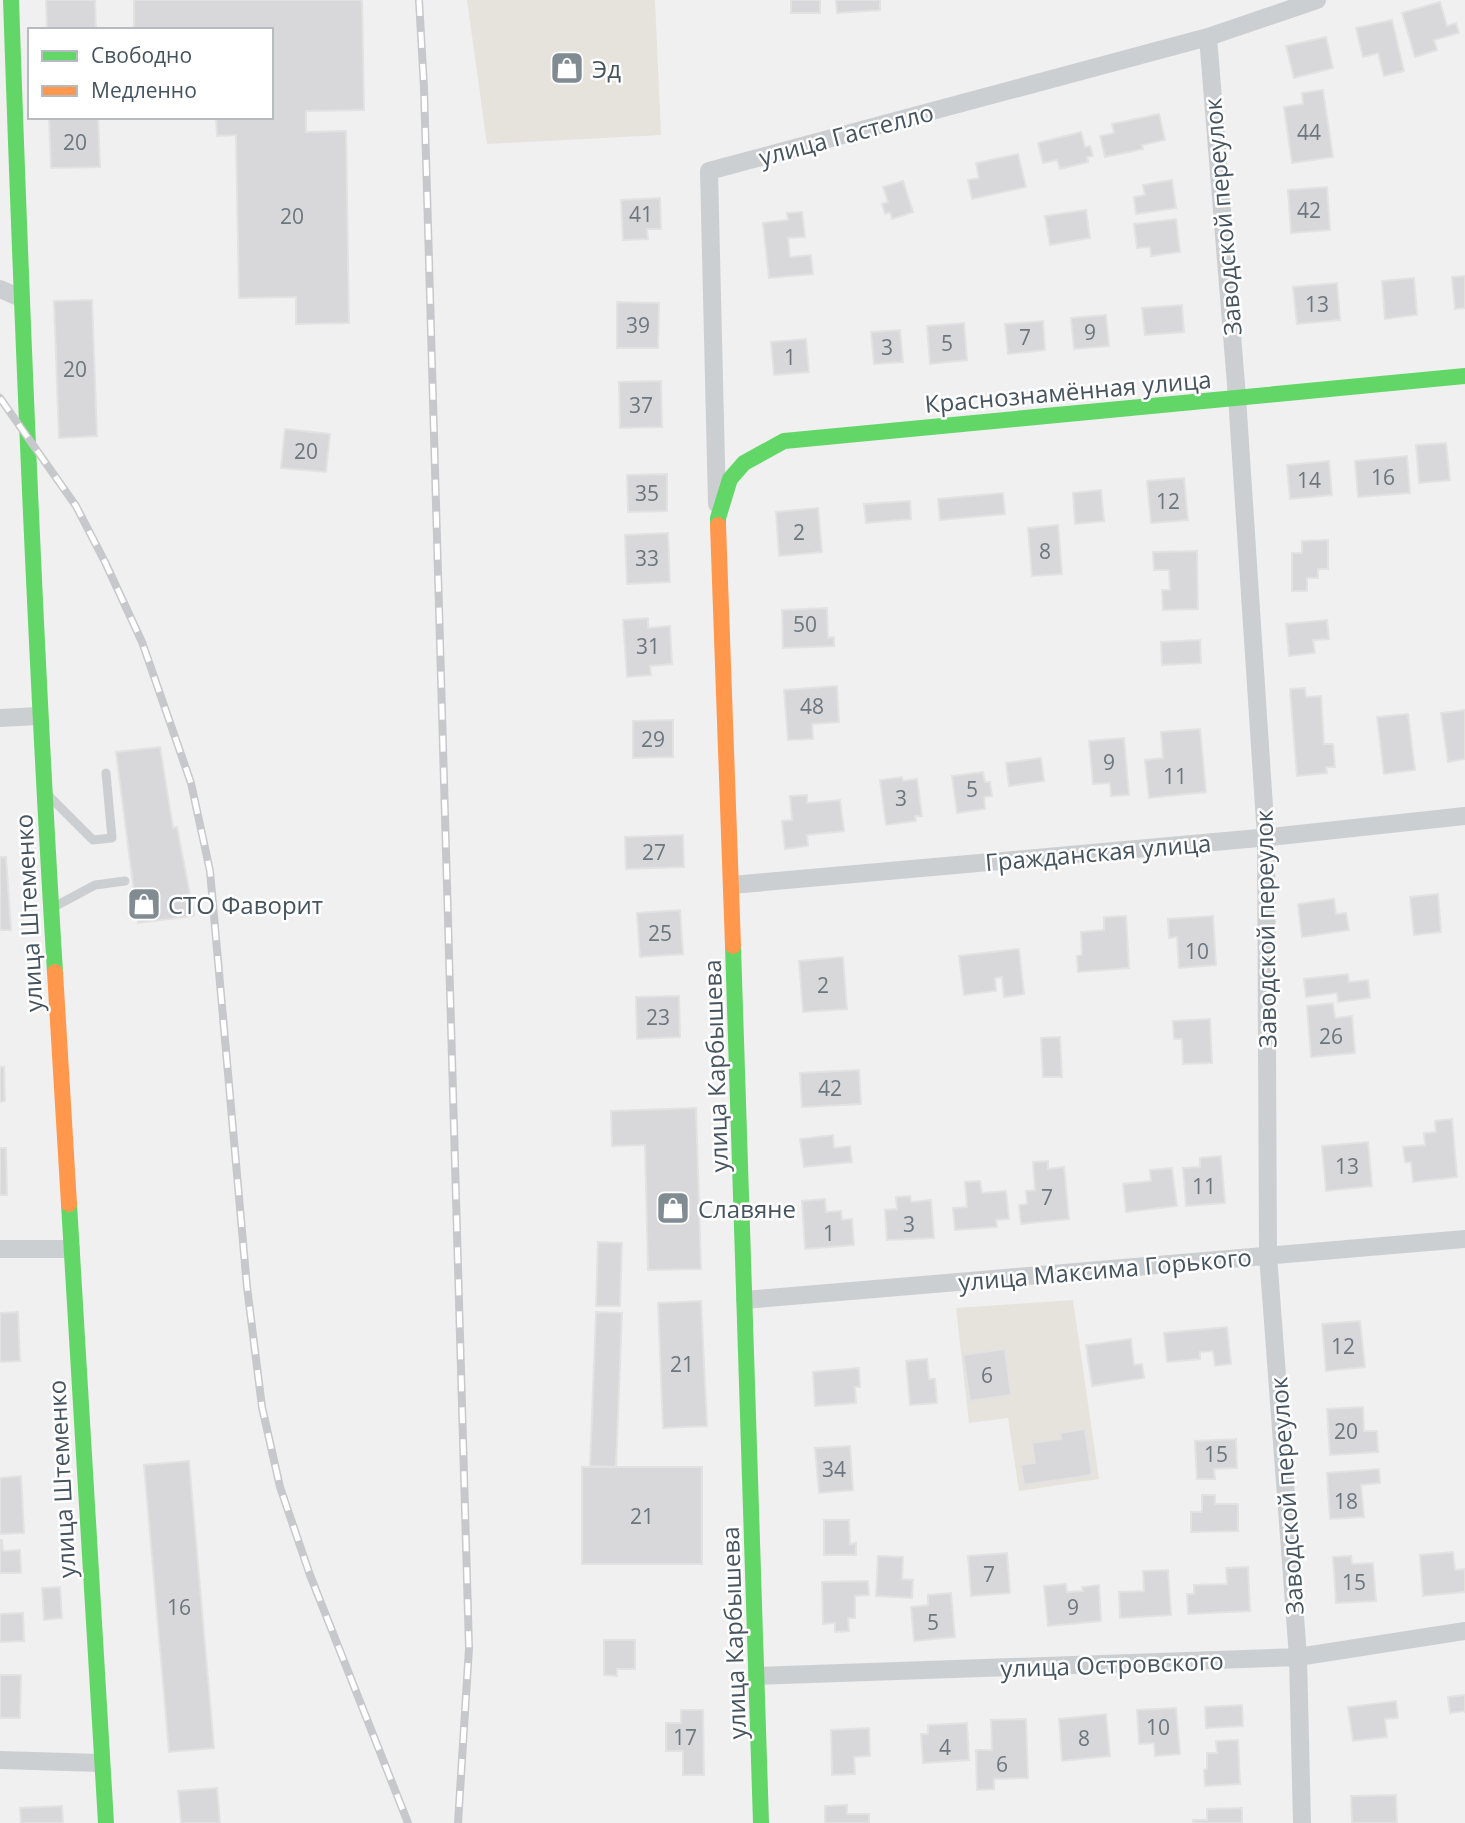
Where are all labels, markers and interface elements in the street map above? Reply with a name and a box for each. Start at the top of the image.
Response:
legend [28,28,273,119]
text: Свободно [91,41,192,69]
shop icon: Эд [548,49,586,87]
place label: Эд [592,52,621,85]
text: Медленно [91,76,197,104]
street label: улица Гастелло [755,95,937,173]
street label: Заводской переулок [1195,96,1249,337]
house number: 44 [1297,118,1321,146]
house number: 20 [63,128,87,156]
house number: 42 [1297,196,1321,224]
house number: 41 [629,200,653,228]
house number: 20 [280,202,304,230]
house number: 13 [1305,290,1329,318]
house number: 39 [626,311,650,339]
house number: 9 [1084,318,1096,346]
house number: 7 [1019,323,1031,351]
house number: 5 [941,329,953,357]
house number: 3 [881,333,893,361]
house number: 1 [784,343,796,371]
house number: 20 [63,355,87,383]
street label: Краснознамённая улица [923,362,1213,420]
house number: 37 [629,391,653,419]
house number: 20 [294,437,318,465]
house number: 16 [1371,463,1395,491]
house number: 14 [1297,466,1321,494]
house number: 35 [635,479,659,507]
house number: 12 [1156,487,1180,515]
house number: 2 [793,518,805,546]
house number: 8 [1039,537,1051,565]
house number: 33 [635,544,659,572]
house number: 50 [793,610,817,638]
house number: 31 [636,632,660,660]
house number: 48 [800,692,824,720]
house number: 29 [641,725,665,753]
house number: 9 [1103,748,1115,776]
house number: 11 [1163,762,1187,790]
house number: 5 [966,775,978,803]
house number: 3 [895,784,907,812]
street label: Заводской переулок [1246,809,1284,1048]
street label: улица Штеменко [6,813,50,1013]
street label: Гражданская улица [984,826,1212,878]
house number: 27 [642,838,666,866]
shop icon: СТО Фаворит [125,885,163,923]
place label: СТО Фаворит [168,888,323,921]
house number: 25 [648,919,672,947]
house number: 10 [1185,937,1209,965]
street label: улица Карбышева [695,959,735,1173]
house number: 2 [817,971,829,999]
house number: 23 [646,1003,670,1031]
house number: 26 [1319,1022,1343,1050]
house number: 42 [818,1074,842,1102]
house number: 13 [1335,1152,1359,1180]
house number: 11 [1192,1172,1216,1200]
house number: 7 [1041,1183,1053,1211]
shop icon: Славяне [654,1189,692,1227]
place label: Славяне [698,1192,796,1225]
house number: 3 [903,1210,915,1238]
house number: 1 [823,1219,835,1247]
street label: улица Максима Горького [957,1240,1253,1298]
house number: 12 [1331,1332,1355,1360]
house number: 21 [670,1350,694,1378]
house number: 6 [981,1361,993,1389]
street label: Заводской переулок [1261,1375,1311,1616]
street label: улица Штеменко [39,1379,83,1579]
house number: 20 [1334,1417,1358,1445]
house number: 15 [1204,1440,1228,1468]
house number: 34 [822,1455,846,1483]
house number: 18 [1334,1487,1358,1515]
house number: 21 [630,1502,654,1530]
street label: улица Карбышева [713,1526,753,1740]
house number: 7 [983,1560,995,1588]
house number: 15 [1342,1568,1366,1596]
house number: 16 [167,1593,191,1621]
house number: 9 [1067,1593,1079,1621]
house number: 5 [927,1608,939,1636]
street label: улица Островского [1000,1644,1224,1684]
house number: 10 [1146,1713,1170,1741]
house number: 17 [673,1723,697,1751]
house number: 8 [1078,1724,1090,1752]
house number: 4 [939,1733,951,1761]
house number: 6 [996,1750,1008,1778]

